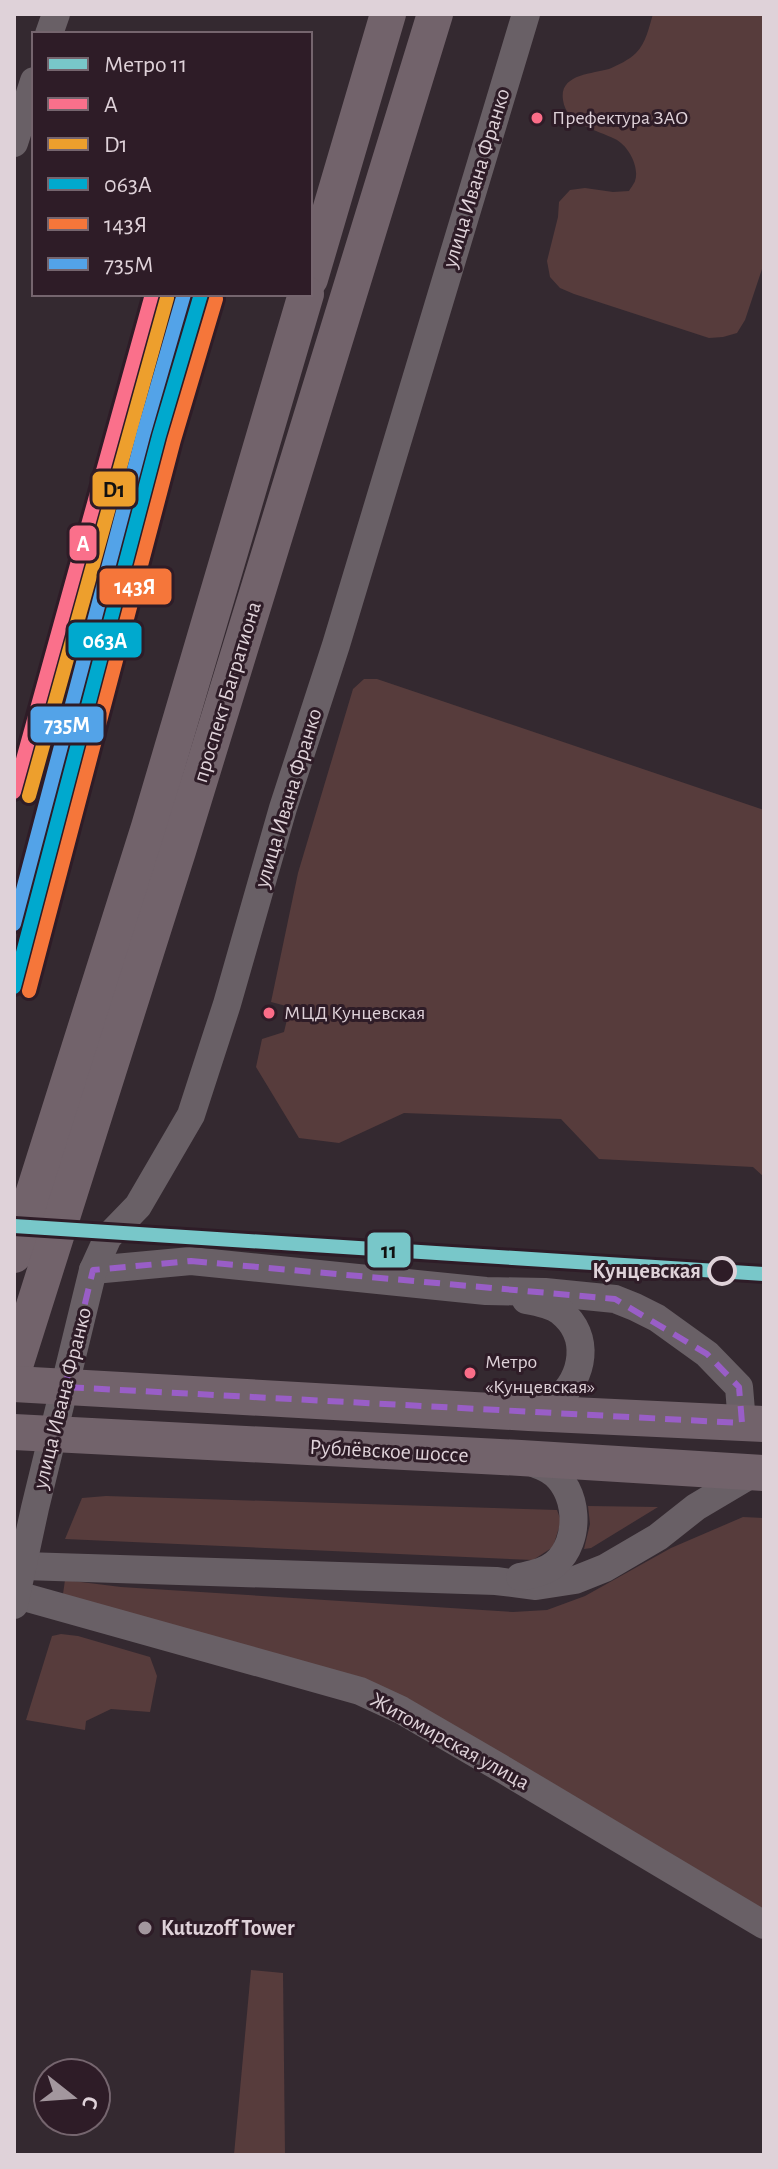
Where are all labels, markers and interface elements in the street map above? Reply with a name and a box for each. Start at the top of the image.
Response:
legend [32,32,312,296]
text: Метро 11 [104,53,187,77]
street label: улица Ивана Франко [438,86,514,271]
text: A [104,93,118,117]
place label: Префектура ЗАО [552,108,689,128]
marker: Префектура ЗАО [529,110,545,126]
text: D1 [104,133,128,157]
text: 063А [104,173,152,197]
text: 143Я [104,213,147,237]
text: 735М [104,253,154,277]
line badge: D1 [91,470,137,508]
text: D1 [103,479,125,501]
line badge: A [68,524,98,562]
text: A [76,533,90,555]
line badge: 143Я [98,567,173,606]
text: 143Я [114,576,156,598]
street label: проспект Багратиона [189,599,265,785]
line badge: 063А [67,621,143,659]
text: 063А [83,630,127,652]
line badge: 735М [29,705,105,744]
street label: улица Ивана Франко [250,706,326,891]
text: 735М [44,714,90,736]
place label: МЦД Кунцевская [284,1003,425,1023]
marker: МЦД Кунцевская [261,1005,277,1021]
line badge: 11 [366,1231,412,1269]
text: 11 [381,1240,397,1262]
marker: Кунцевская [708,1257,736,1285]
place label: Кунцевская [592,1260,701,1283]
street label: улица Ивана Франко [29,1305,95,1492]
place label: Метро «Кунцевская» [485,1352,595,1397]
marker: Метро «Кунцевская» [462,1365,478,1381]
street label: Рублёвское шоссе [309,1436,469,1466]
street label: Житомирская улица [367,1688,533,1794]
place label: Kutuzoff Tower [161,1917,295,1939]
marker: Kutuzoff Tower [136,1919,154,1937]
north arrow [32,2057,112,2137]
text: С [78,2094,102,2112]

